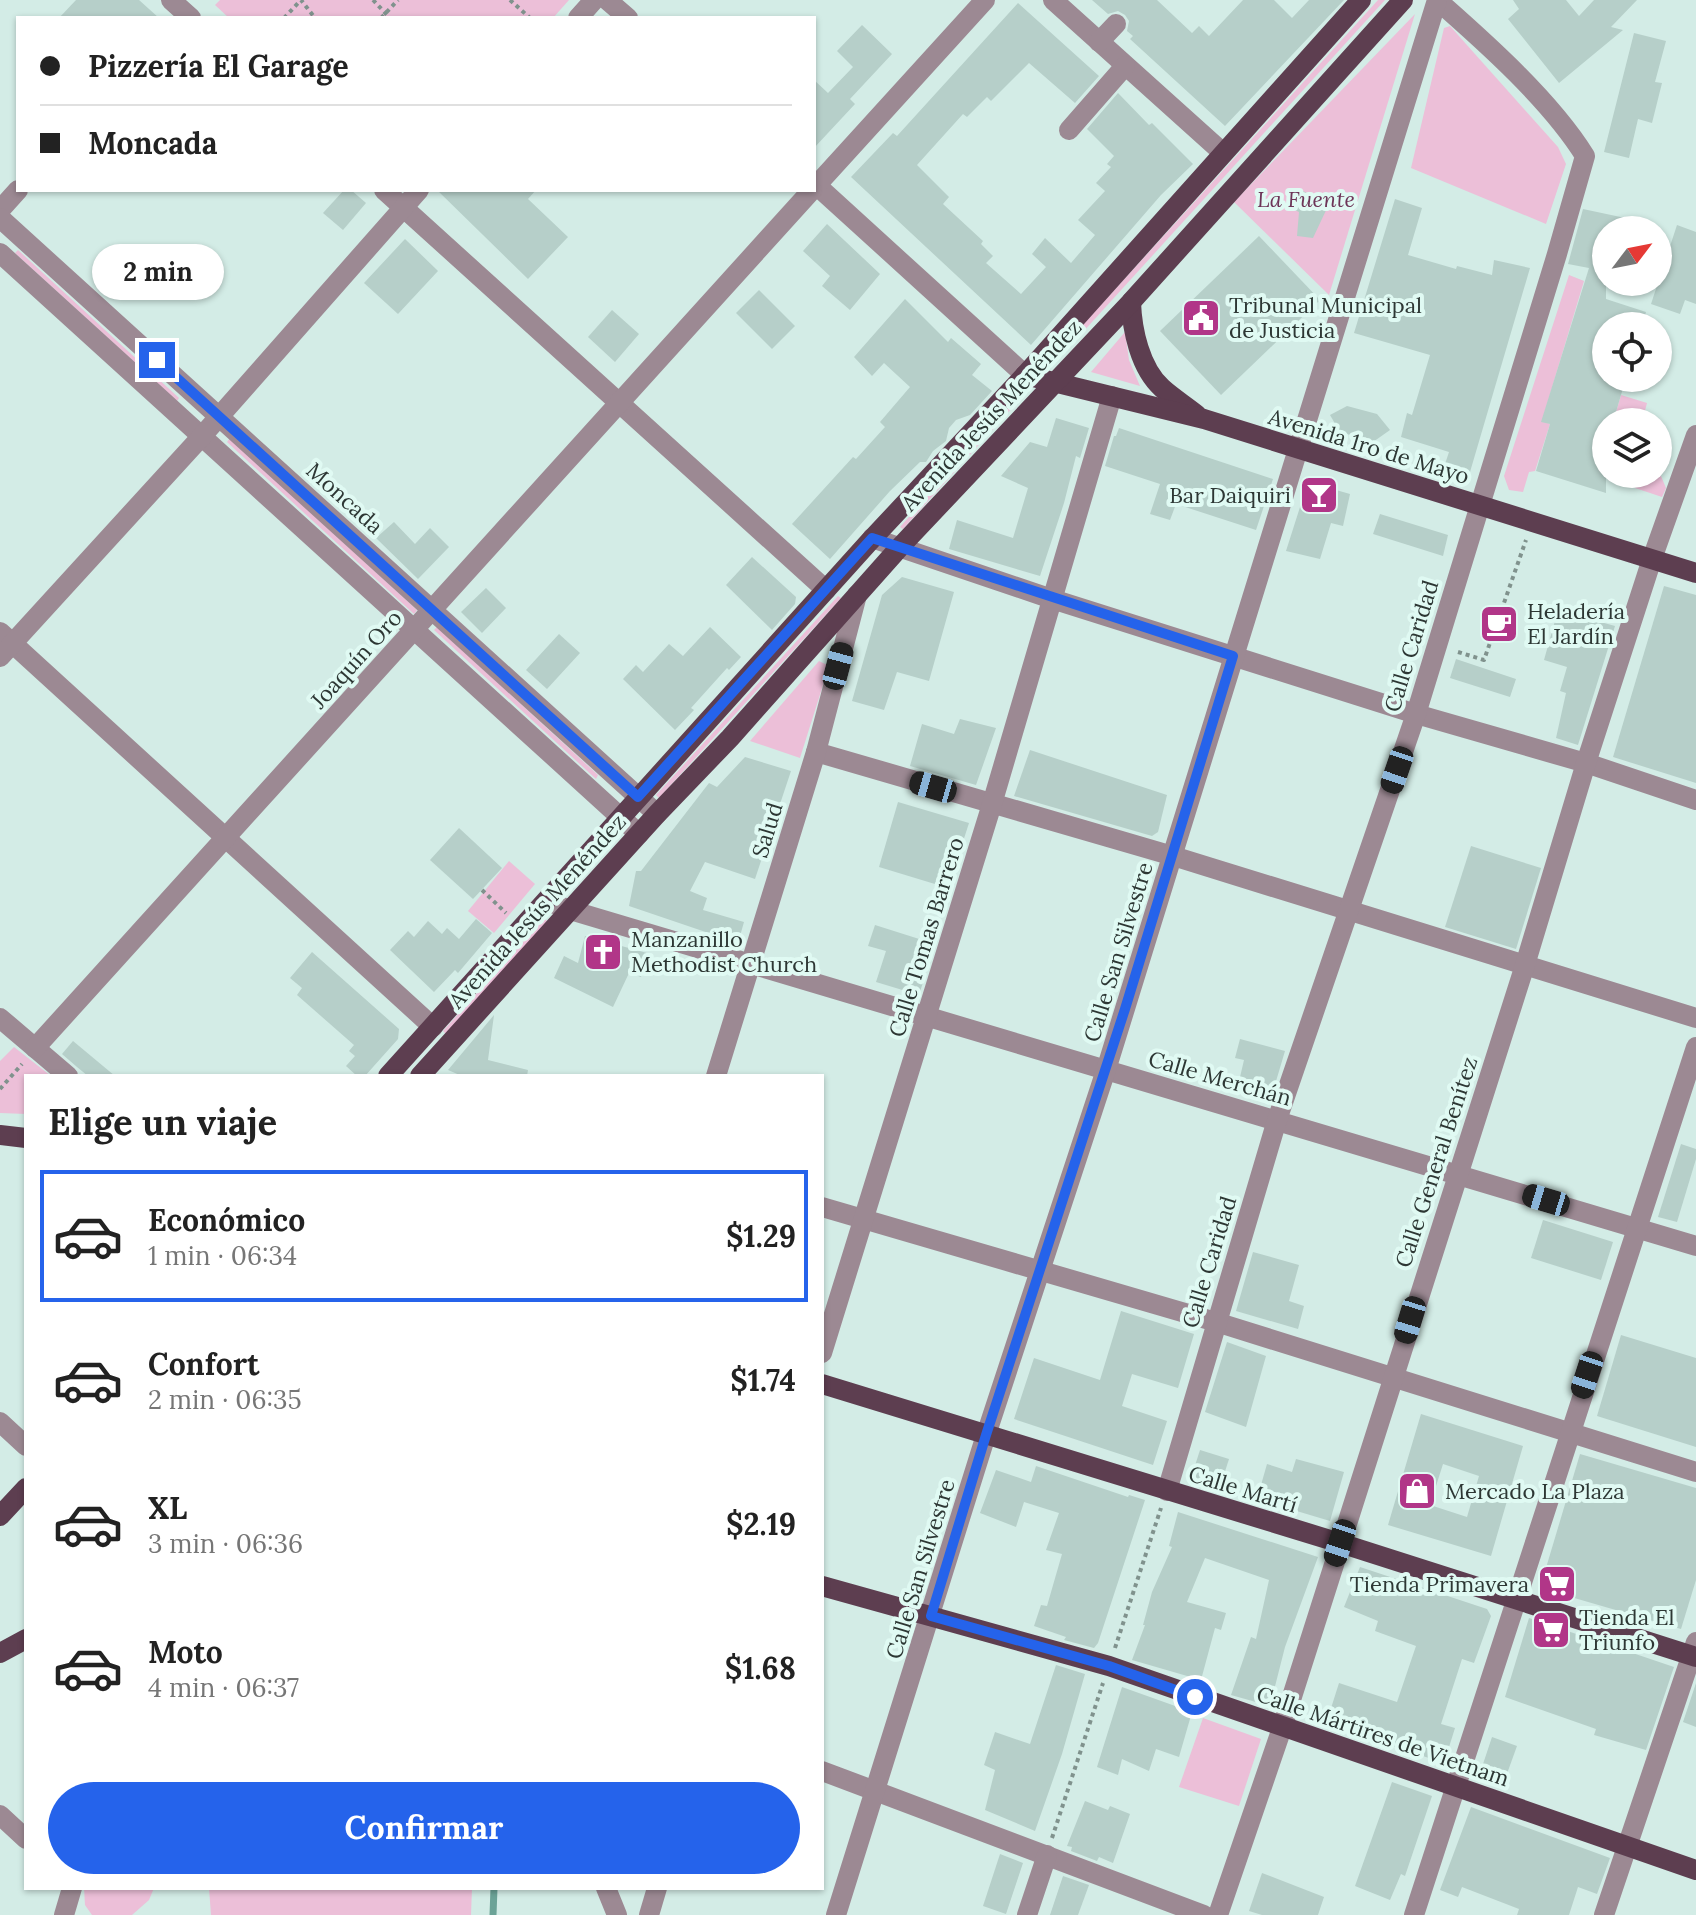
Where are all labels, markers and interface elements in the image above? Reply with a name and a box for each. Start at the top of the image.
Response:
text: Pizzería El Garage [88,47,349,85]
text: Moncada [88,124,217,162]
park label: La Fuente [1257,185,1355,213]
north arrow [1592,216,1672,296]
map controls [1592,216,1672,488]
callout: 2 min [91,244,223,300]
text: 2 min [123,255,193,288]
place label: Tribunal Municipal de Justicia [1229,291,1422,344]
public building icon: Tribunal Municipal de Justicia [1180,297,1222,339]
button: locate [1592,312,1672,392]
street label: Avenida Jesús Menéndez [894,313,1087,517]
route end [139,342,175,378]
street label: Avenida 1ro de Mayo [1264,402,1473,490]
button: layers [1592,408,1672,488]
street label: Moncada [301,456,389,540]
bar icon: Bar Daiquiri [1298,474,1340,516]
place label: Bar Daiquiri [1169,481,1291,509]
street label: Calle Caridad [1378,577,1444,715]
place label: Heladería El Jardín [1527,597,1625,650]
cafe icon: Heladería El Jardín [1478,603,1520,645]
street label: Joaquín Oro [304,604,408,715]
car [820,640,856,692]
car [1378,743,1416,797]
car [907,769,959,805]
street label: Salud [745,799,789,861]
street label: Avenida Jesús Menéndez [442,808,632,1015]
street label: Calle Tomas Barrero [882,834,970,1040]
street label: Calle San Silvestre [1077,859,1159,1045]
place label: Manzanillo Methodist Church [631,925,817,978]
church icon: Manzanillo Methodist Church [582,931,624,973]
street label: Calle Merchán [1145,1044,1295,1112]
street label: Calle General Benítez [1389,1053,1483,1271]
text: Elige un viaje [48,1099,277,1145]
car [1520,1182,1572,1218]
street label: Calle Caridad [1176,1193,1242,1331]
icon: car [52,1200,124,1272]
text: Económico [148,1201,305,1239]
text: $1.29 [726,1217,796,1255]
text: 1 min · 06:34 [148,1239,297,1272]
car [1392,1294,1428,1346]
icon: car [52,1344,124,1416]
text: Confort [148,1345,259,1383]
car [1568,1348,1606,1402]
text: $1.74 [730,1361,796,1399]
text: 2 min · 06:35 [148,1383,302,1416]
street label: Calle Martí [1185,1459,1301,1519]
shop icon: Mercado La Plaza [1396,1470,1438,1512]
street label: Calle San Silvestre [879,1476,961,1662]
place label: Mercado La Plaza [1445,1477,1625,1505]
icon: car [52,1488,124,1560]
text: XL [148,1489,187,1527]
text: $2.19 [726,1505,796,1543]
car [1321,1516,1359,1570]
text: 3 min · 06:36 [148,1527,303,1560]
supermarket icon: Tienda Primavera [1536,1563,1578,1605]
place label: Tienda Primavera [1350,1570,1529,1598]
place label: Tienda El Triunfo [1579,1603,1675,1656]
supermarket icon: Tienda El Triunfo [1530,1609,1572,1651]
icon: car [52,1632,124,1704]
text: Moto [148,1633,223,1671]
text: $1.68 [725,1649,796,1687]
text: 4 min · 06:37 [148,1671,299,1704]
route start [1177,1679,1213,1715]
street label: Calle Mártires de Vietnam [1253,1680,1513,1792]
button: Confirmar [48,1782,800,1874]

